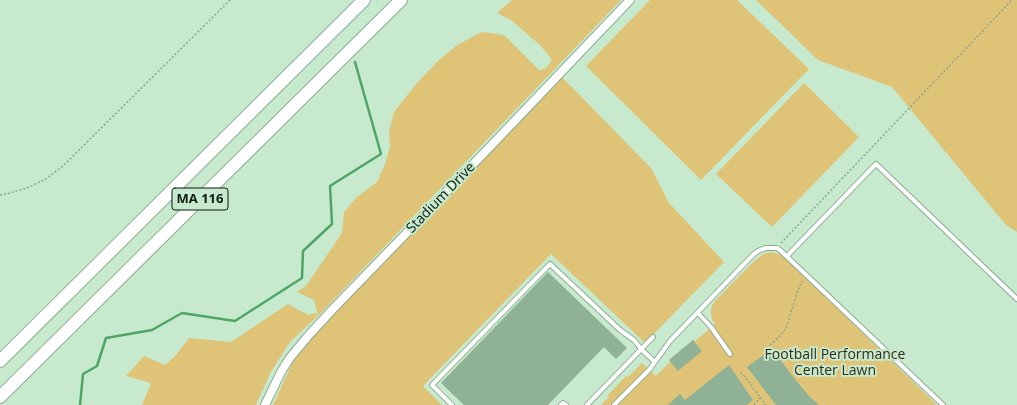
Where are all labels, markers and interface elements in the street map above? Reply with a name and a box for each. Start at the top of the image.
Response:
street label: Stadium Drive [403,159,479,237]
road number: MA 116 [172,188,228,210]
park label: Football Performance Center Lawn [765,347,905,380]

